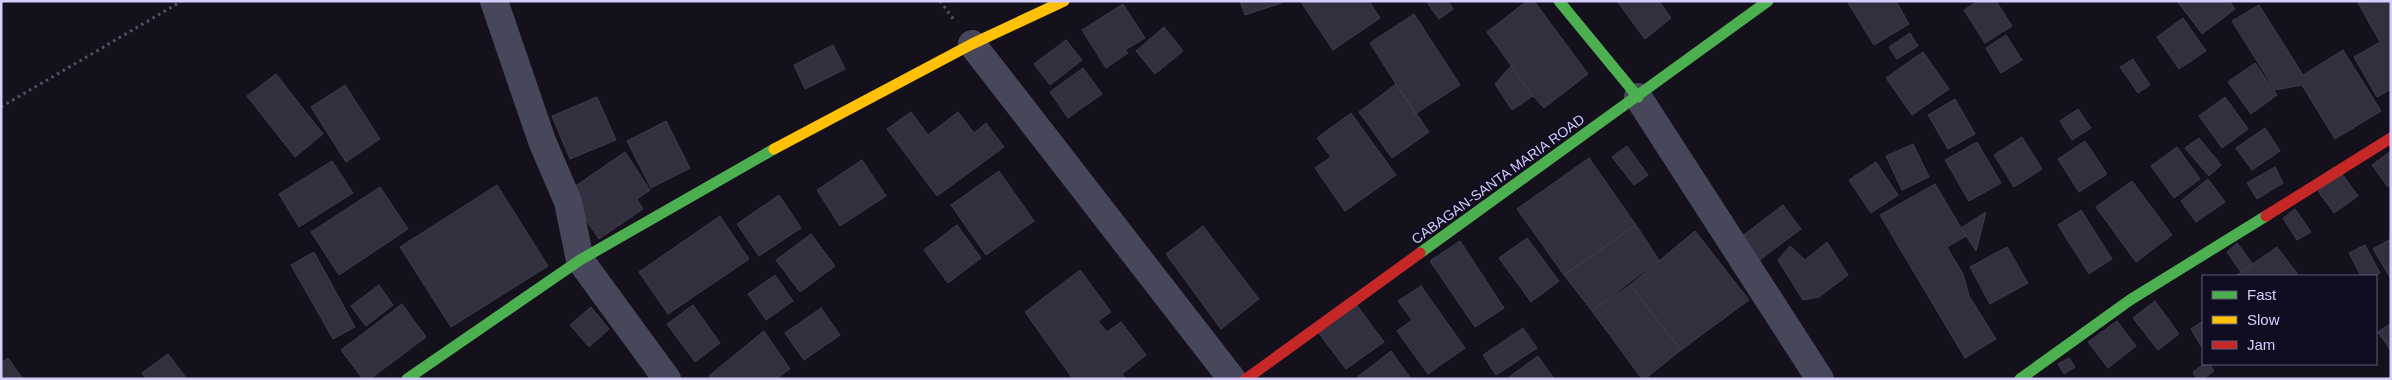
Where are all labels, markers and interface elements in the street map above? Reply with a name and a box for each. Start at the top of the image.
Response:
street label: CABAGAN-SANTA MARIA ROAD [1408,111,1588,247]
legend [2202,275,2377,365]
text: Fast [2247,286,2277,303]
text: Slow [2247,311,2280,328]
text: Jam [2247,336,2275,353]

